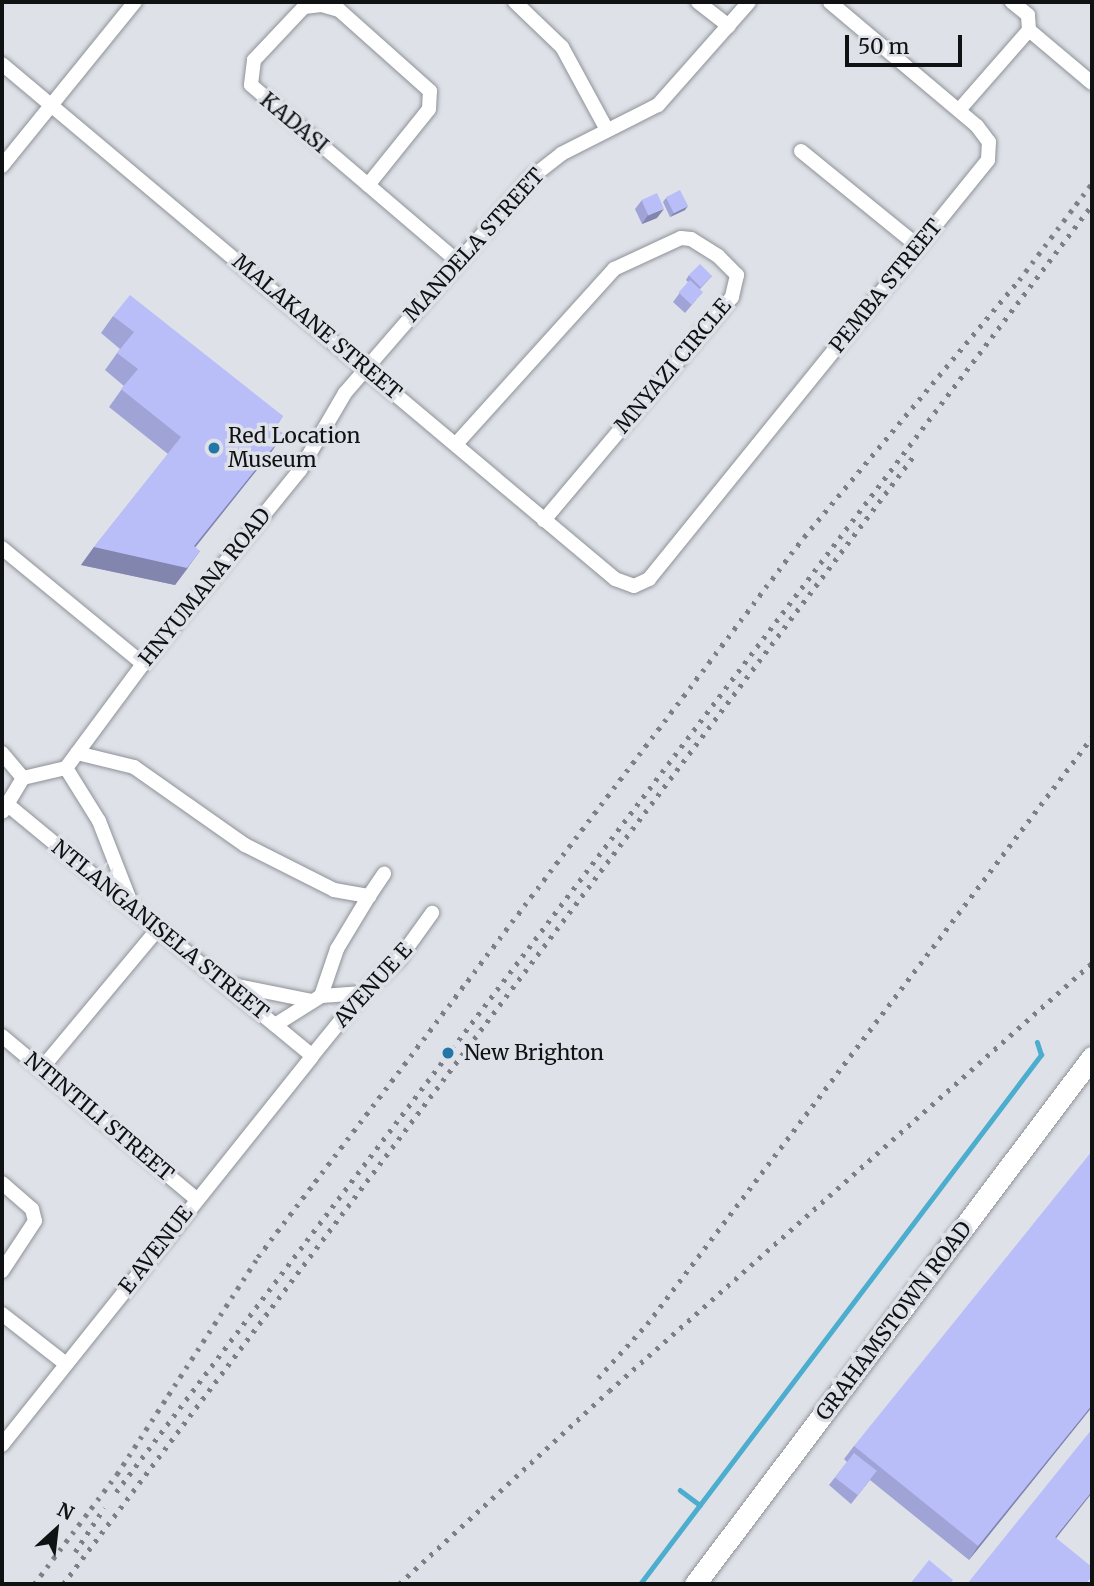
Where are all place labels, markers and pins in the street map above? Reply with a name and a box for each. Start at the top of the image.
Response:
place label: Red Location Museum [228,423,360,473]
marker: Red Location Museum [206,440,222,456]
place label: New Brighton [464,1040,604,1066]
marker: New Brighton [438,1043,458,1063]

